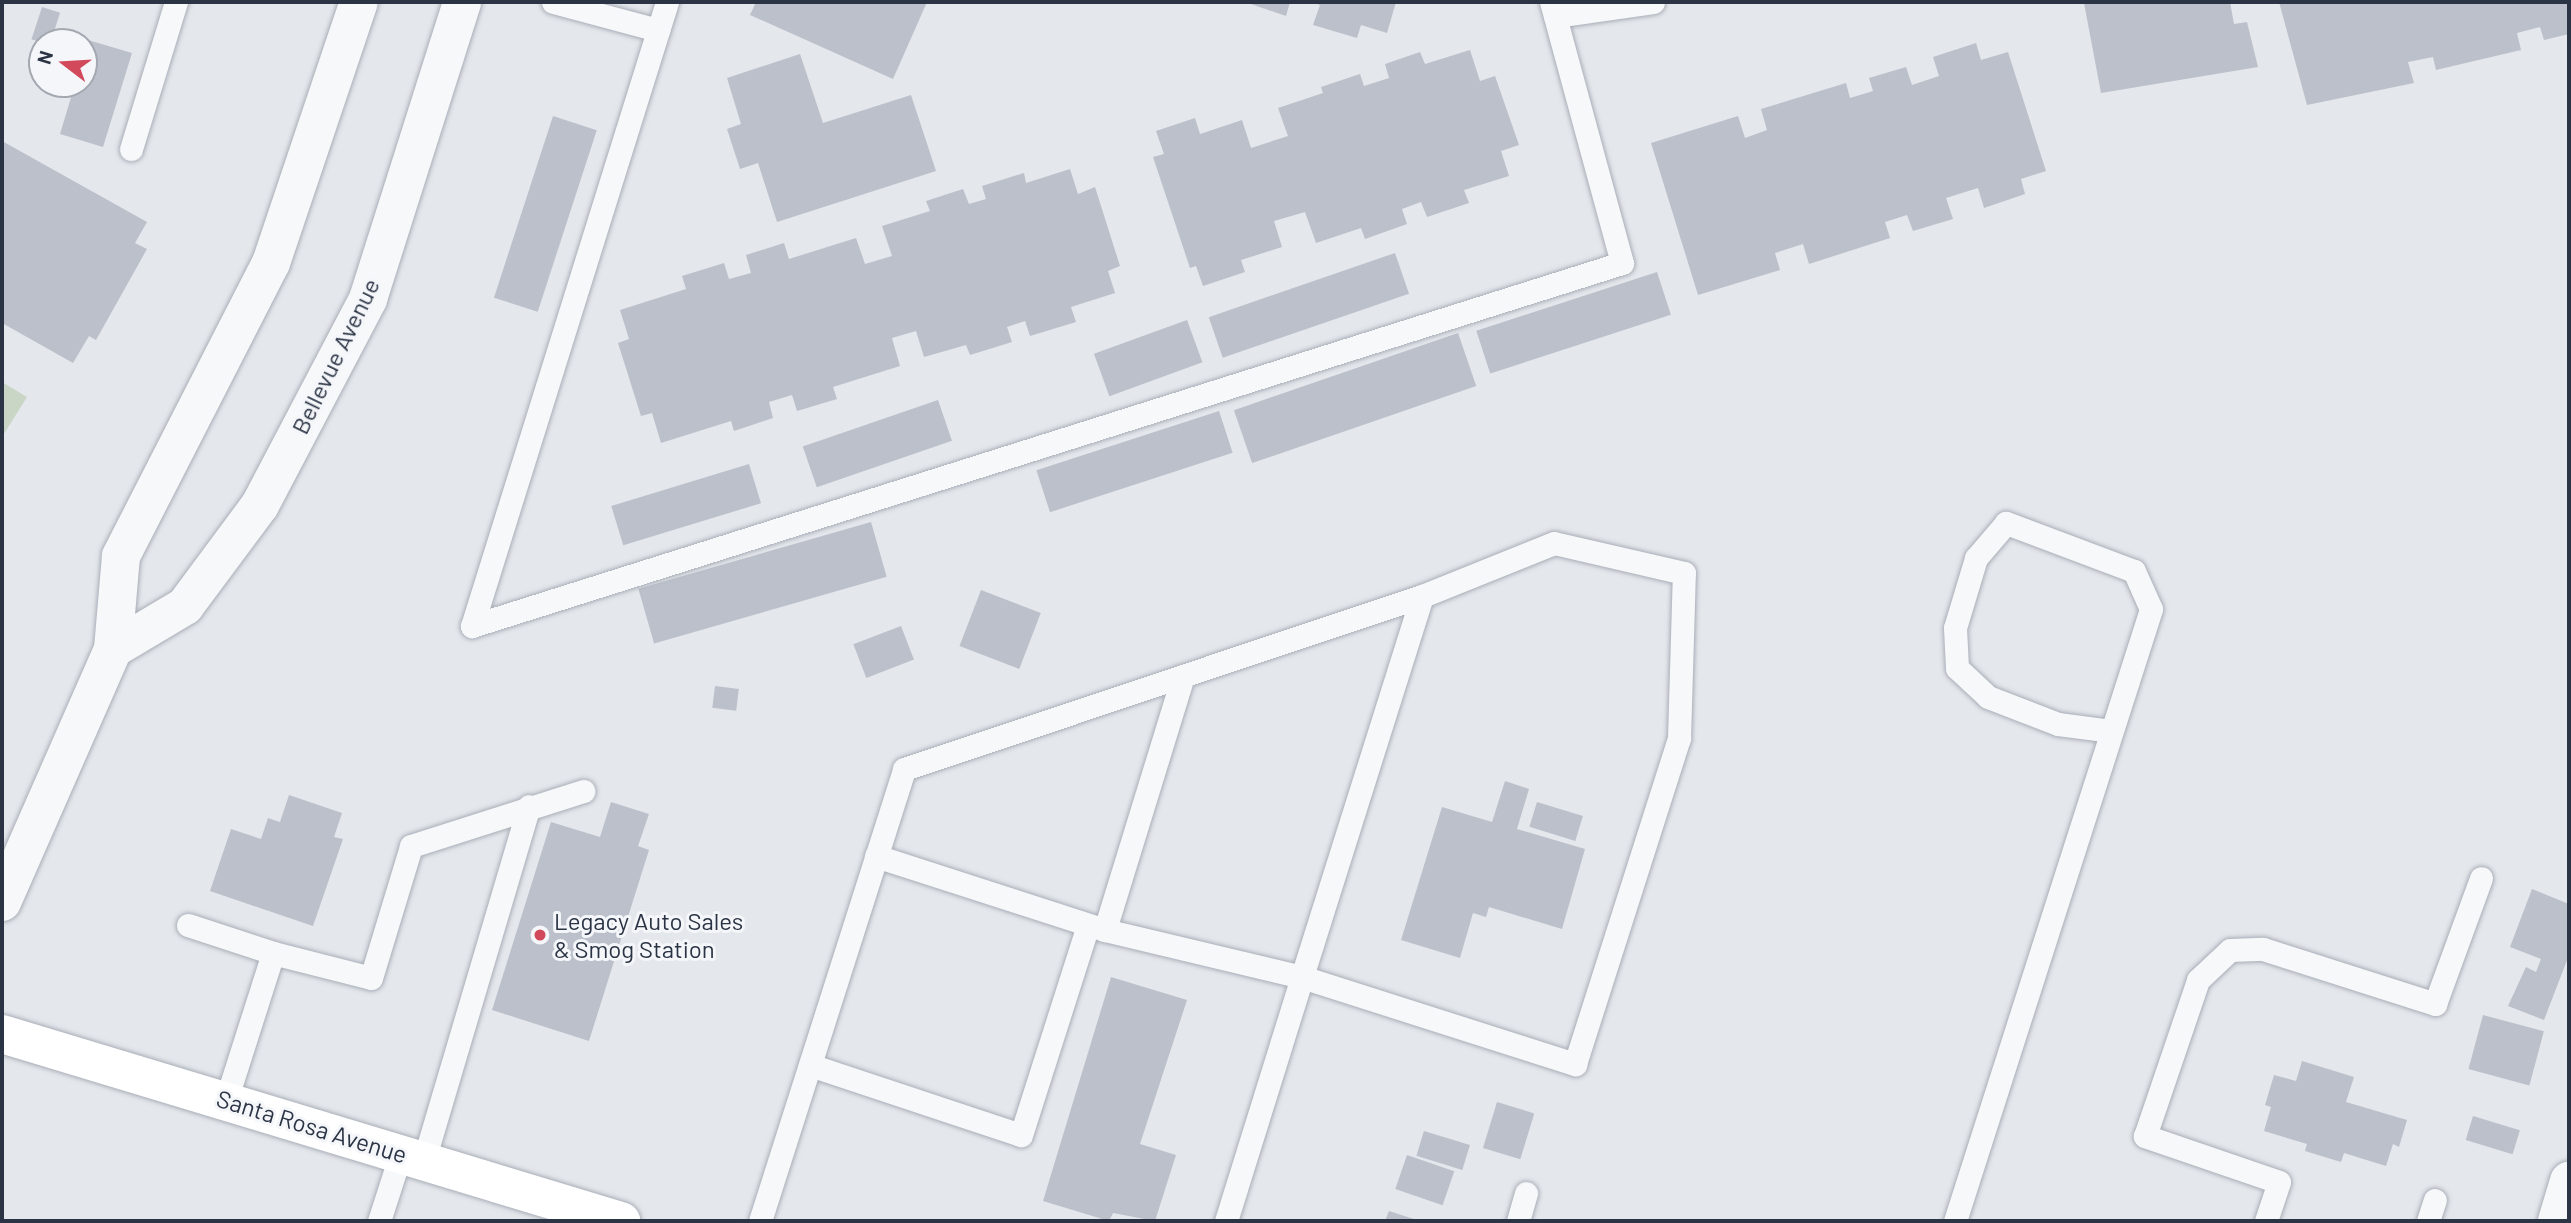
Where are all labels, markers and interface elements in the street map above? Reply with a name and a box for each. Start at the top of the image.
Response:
north arrow [28,28,98,98]
text: N [32,48,57,67]
street label: Bellevue Avenue [285,274,385,438]
place label: Legacy Auto Sales & Smog Station [554,907,743,963]
marker: Legacy Auto Sales & Smog Station [532,927,548,943]
street label: Santa Rosa Avenue [213,1083,411,1169]

